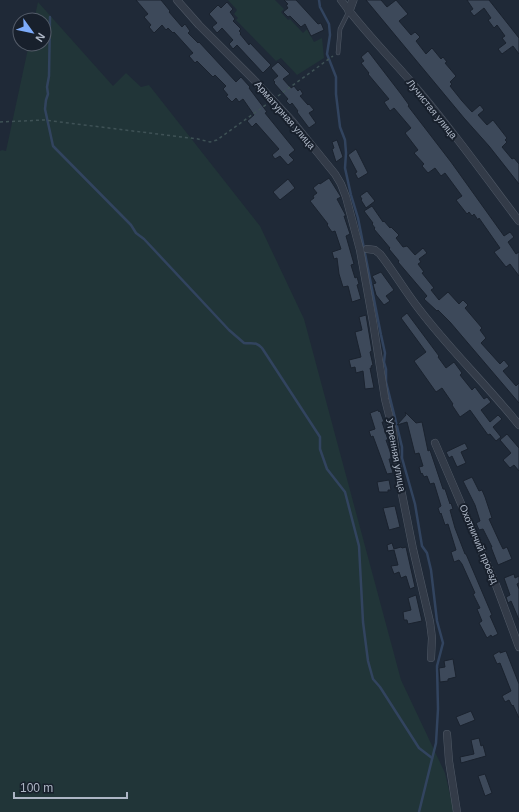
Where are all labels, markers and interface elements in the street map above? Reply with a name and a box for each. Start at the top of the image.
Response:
north arrow [12,12,52,52]
text: N [33,31,48,44]
street label: Лучистая улица [405,77,460,141]
street label: Арматурная улица [253,79,318,152]
street label: Утренняя улица [384,418,408,493]
street label: Охотничий проезд [457,503,501,585]
scale bar [14,774,127,800]
text: 100 m [20,781,53,795]

